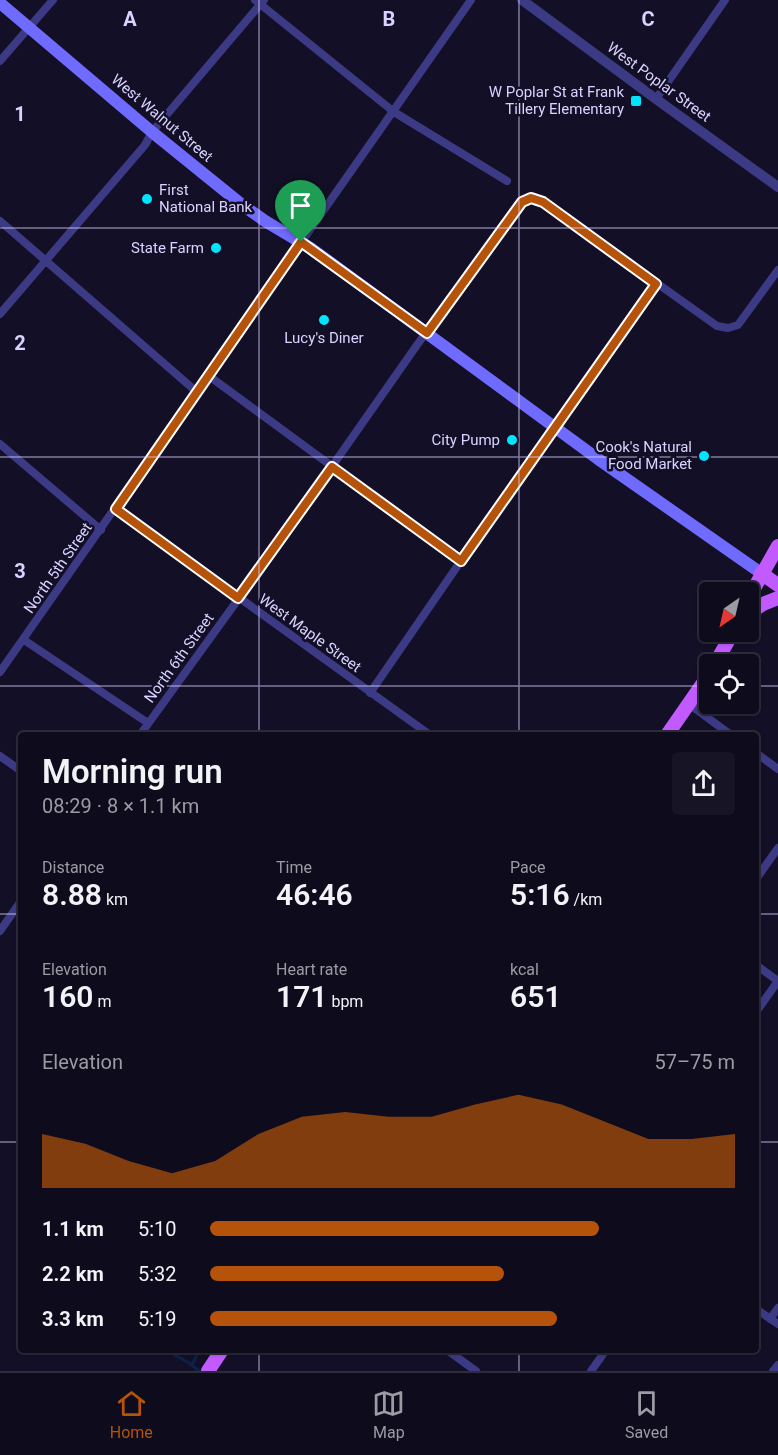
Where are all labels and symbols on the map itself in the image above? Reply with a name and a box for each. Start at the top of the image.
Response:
text: A [123,7,137,31]
text: B [383,7,395,31]
text: C [641,7,655,31]
street label: West Poplar Street [604,38,714,126]
street label: West Walnut Street [108,70,217,166]
place label: W Poplar St at Frank Tillery Elementary [489,83,624,118]
marker: W Poplar St at Frank Tillery Elementary [629,94,643,108]
text: 1 [14,102,26,126]
pin [275,180,326,242]
place label: First National Bank [159,181,253,216]
marker: First National Bank [140,192,154,206]
place label: State Farm [131,239,204,257]
marker: State Farm [209,241,223,255]
marker: Lucy's Diner [317,313,331,327]
place label: Lucy's Diner [284,329,364,347]
text: 2 [14,331,26,355]
place label: City Pump [432,431,500,449]
marker: City Pump [505,433,519,447]
place label: Cook's Natural Food Market [595,438,692,473]
marker: Cook's Natural Food Market [697,449,711,463]
street label: North 5th Street [20,519,96,617]
text: 3 [14,559,26,583]
north arrow [699,582,759,642]
street label: West Maple Street [255,590,365,676]
street label: North 6th Street [140,610,218,706]

